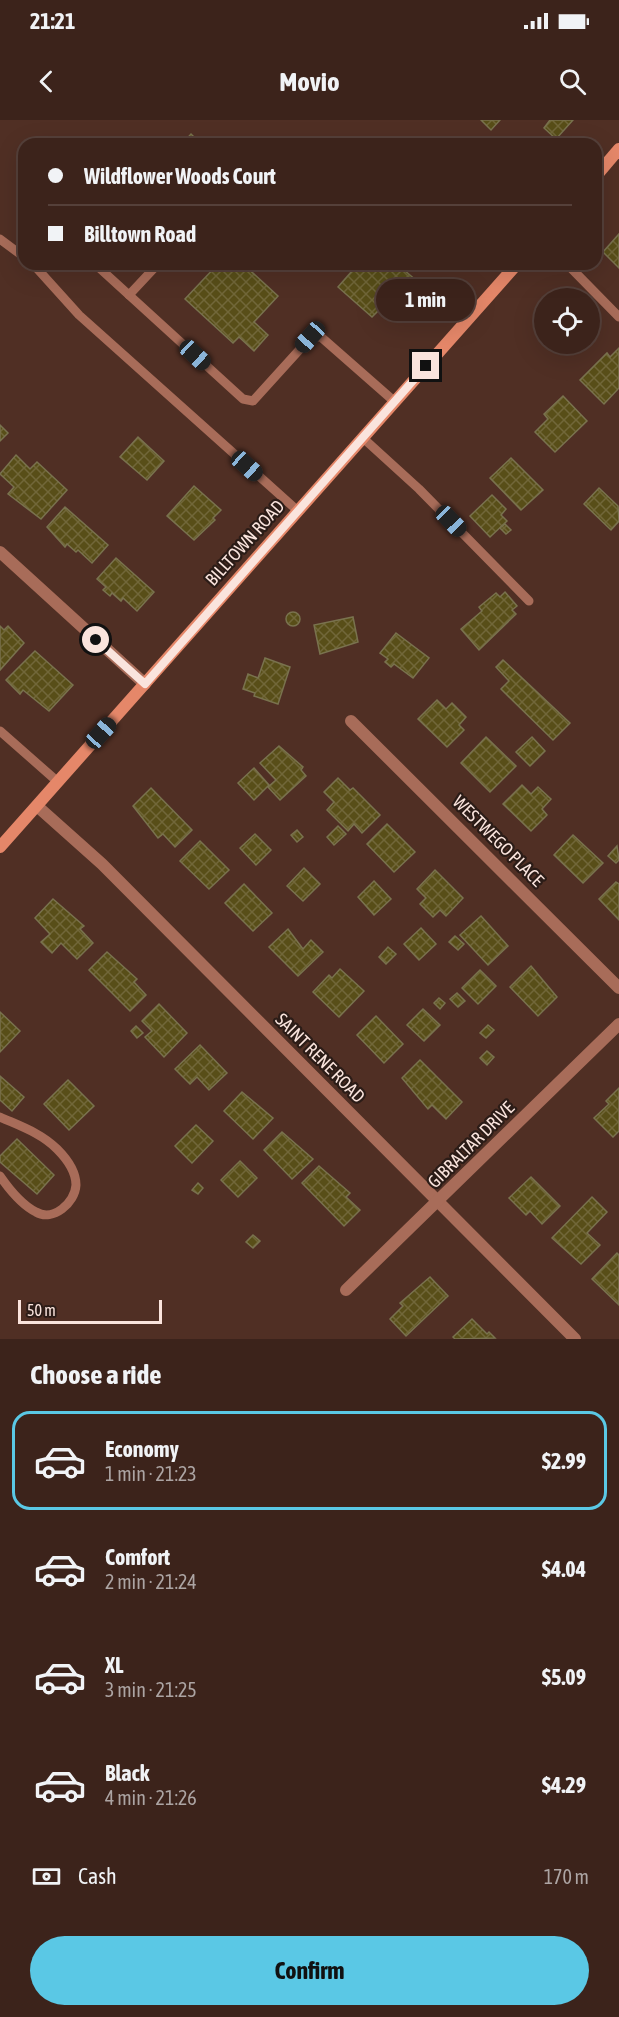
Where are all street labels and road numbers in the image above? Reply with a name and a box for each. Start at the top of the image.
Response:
street label: BILLTOWN ROAD [201,496,288,590]
street label: WESTWEGO PLACE [449,791,548,891]
street label: SAINT RENE ROAD [271,1009,369,1107]
street label: GIBRALTAR DRIVE [423,1097,518,1192]

